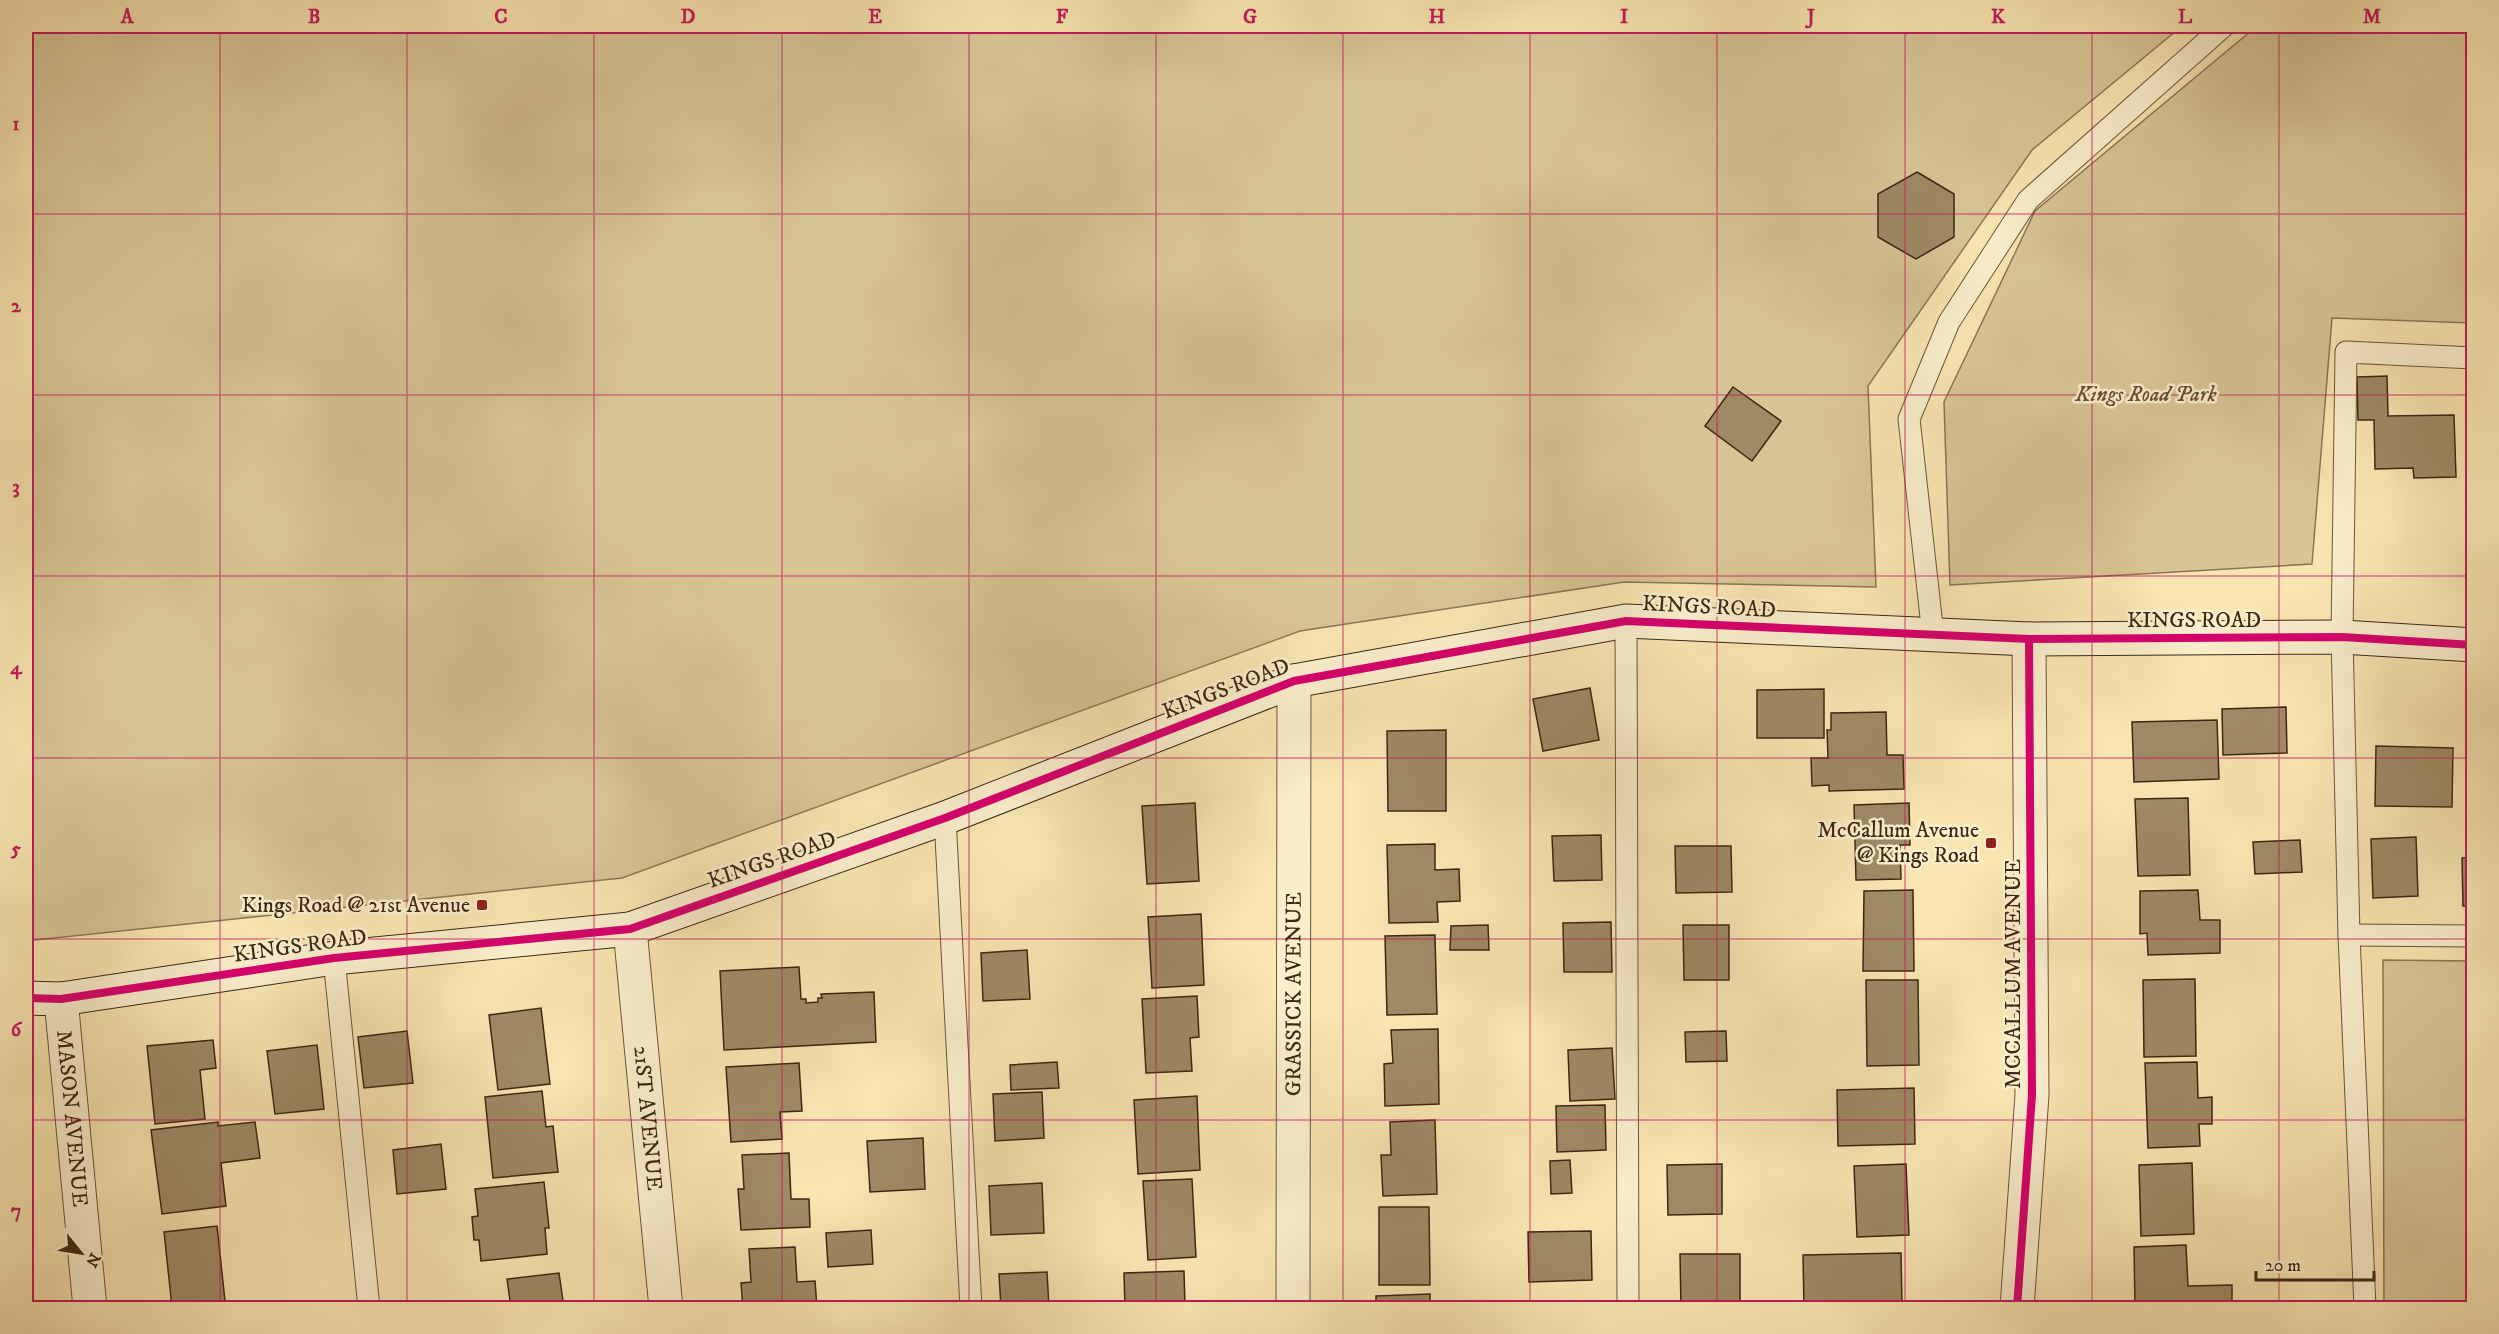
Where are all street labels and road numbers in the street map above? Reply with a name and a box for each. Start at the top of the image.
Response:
street label: KINGS ROAD [1641,590,1777,624]
street label: KINGS ROAD [2127,607,2261,634]
street label: KINGS ROAD [1159,652,1293,726]
street label: KINGS ROAD [704,825,840,895]
street label: MCCALLUM AVENUE [2000,859,2027,1089]
street label: GRASSICK AVENUE [1280,892,1307,1096]
street label: KINGS ROAD [232,923,368,969]
street label: MASON AVENUE [50,1029,94,1208]
street label: 21ST AVENUE [628,1044,668,1192]

